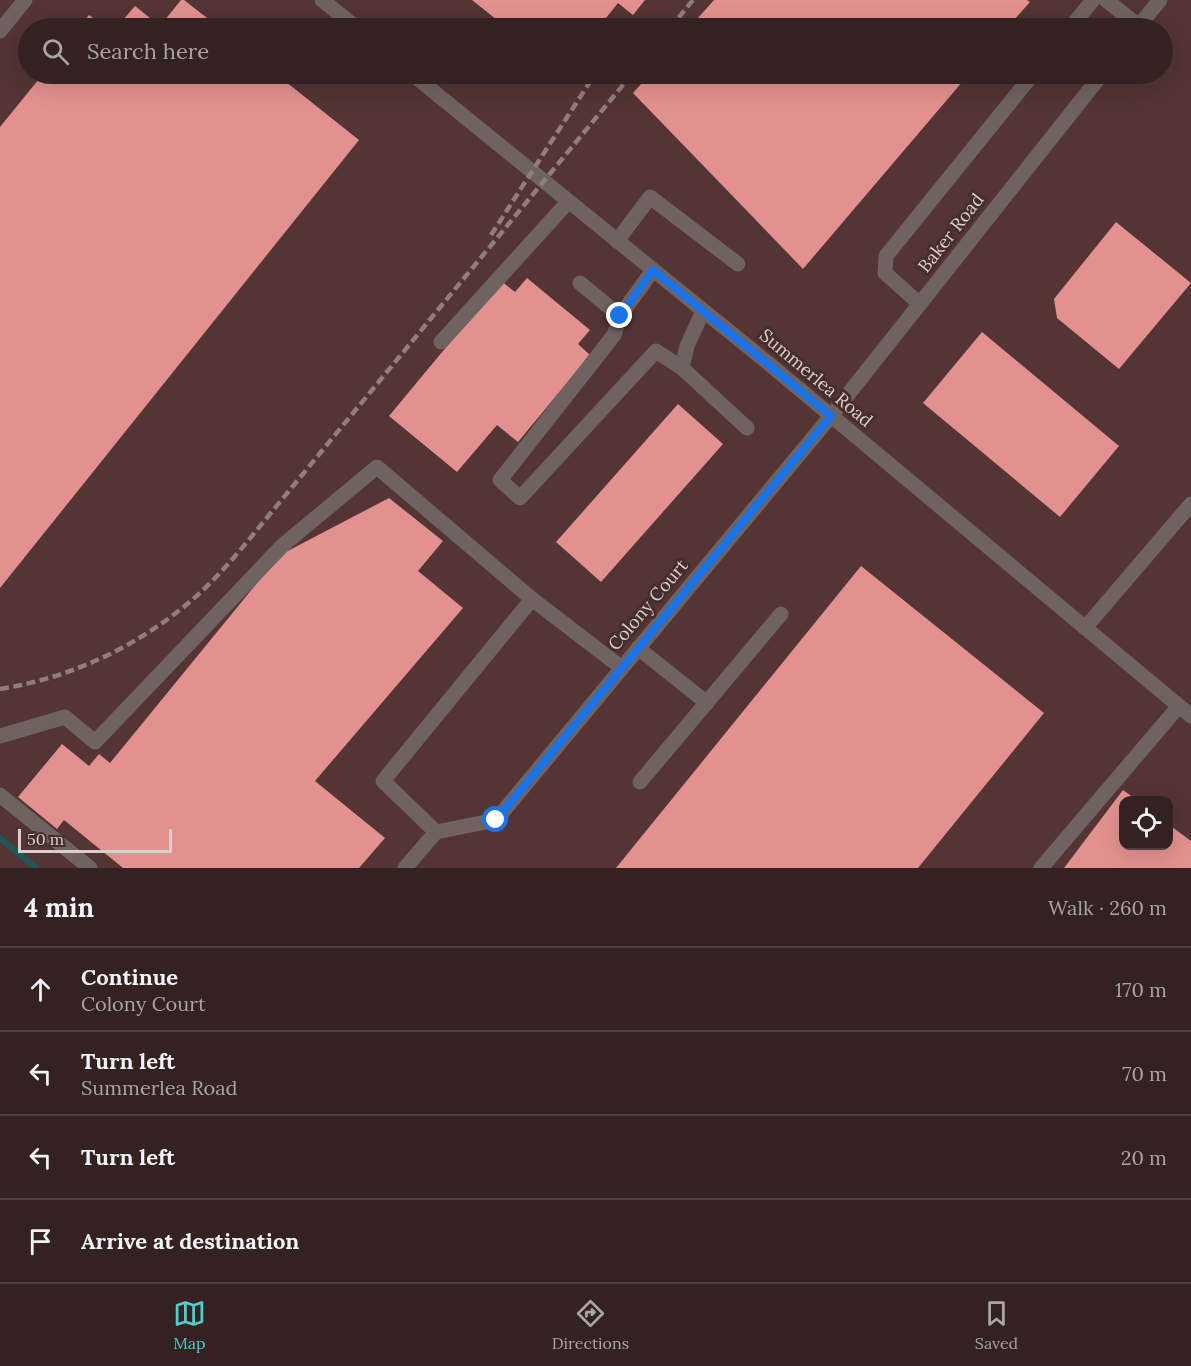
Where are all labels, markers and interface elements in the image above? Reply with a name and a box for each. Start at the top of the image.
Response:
search box [18,18,1173,84]
icon: search [39,35,72,68]
text: Search here [87,37,209,65]
street label: Baker Road [913,188,989,277]
route end [606,302,632,328]
street label: Summerlea Road [755,324,878,432]
street label: Colony Court [603,554,693,655]
map controls [1119,796,1173,850]
button: locate [1119,796,1173,850]
route start [482,806,508,832]
scale bar [18,826,172,854]
text: 50 m [27,829,64,849]
text: 4 min [24,891,94,924]
text: Walk · 260 m [1048,895,1167,920]
text: Continue [81,963,178,991]
icon: ahead [24,973,57,1006]
text: 170 m [1115,977,1167,1002]
text: Colony Court [81,991,206,1016]
text: Turn left [81,1047,175,1075]
icon: left [24,1057,57,1090]
text: 70 m [1122,1061,1167,1086]
text: Summerlea Road [81,1075,238,1100]
icon: left [24,1141,57,1174]
text: Turn left [81,1143,175,1171]
text: 20 m [1121,1145,1167,1170]
icon: arrive [24,1225,57,1258]
text: Arrive at destination [81,1227,299,1255]
tab: Map [173,1297,206,1353]
tab: Directions [552,1297,629,1353]
tab: Saved [975,1297,1018,1353]

